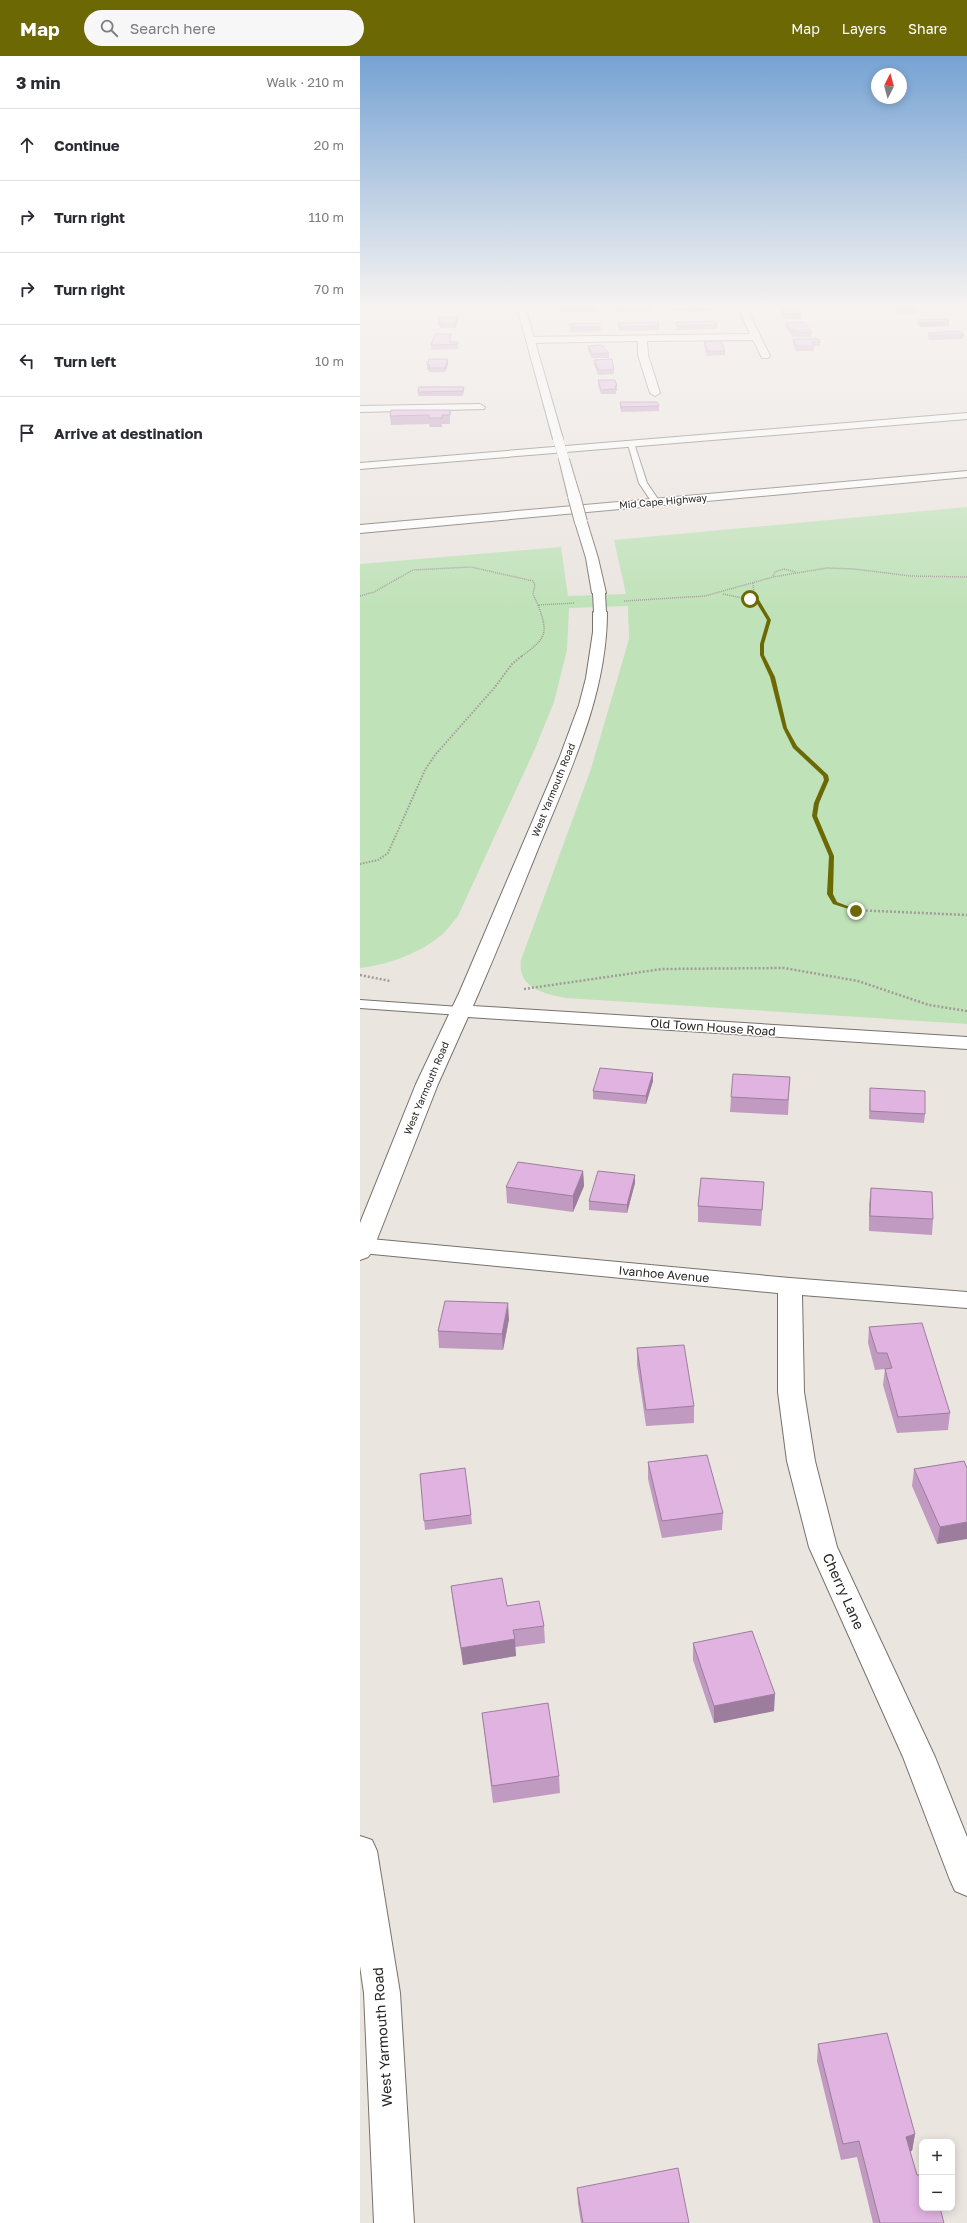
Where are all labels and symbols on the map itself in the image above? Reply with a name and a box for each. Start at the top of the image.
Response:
north arrow [871,68,907,104]
street label: Mid Cape Highway [619,491,708,511]
route start [741,590,759,608]
street label: West Yarmouth Road [529,741,577,839]
route end [847,902,865,920]
street label: Old Town House Road [650,1015,776,1039]
street label: West Yarmouth Road [401,1040,451,1136]
street label: Ivanhoe Avenue [618,1263,710,1285]
street label: Cherry Lane [820,1550,868,1632]
street label: West Yarmouth Road [369,1967,395,2107]

